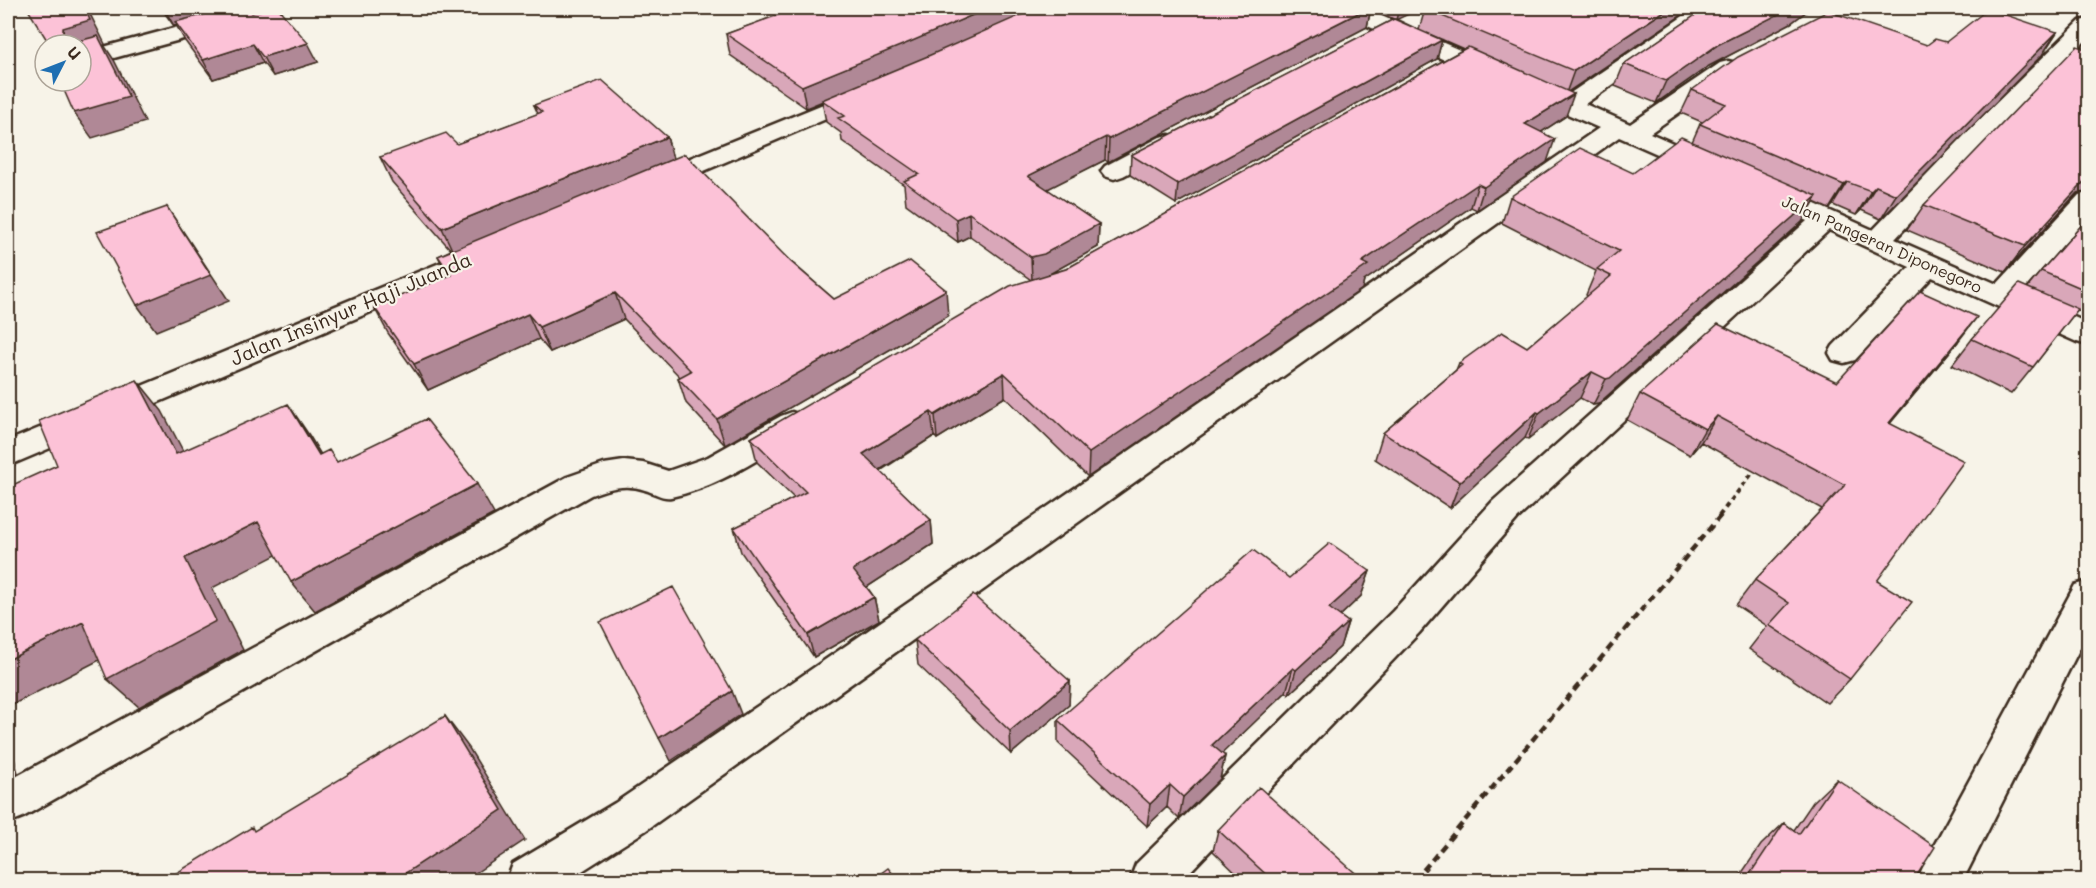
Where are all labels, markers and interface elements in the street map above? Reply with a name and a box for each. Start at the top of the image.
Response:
north arrow [33,33,93,93]
text: U [63,41,86,64]
street label: Jalan Pangeran Diponegoro [1779,190,1986,297]
street label: Jalan Insinyur Haji Juanda [226,245,475,371]

